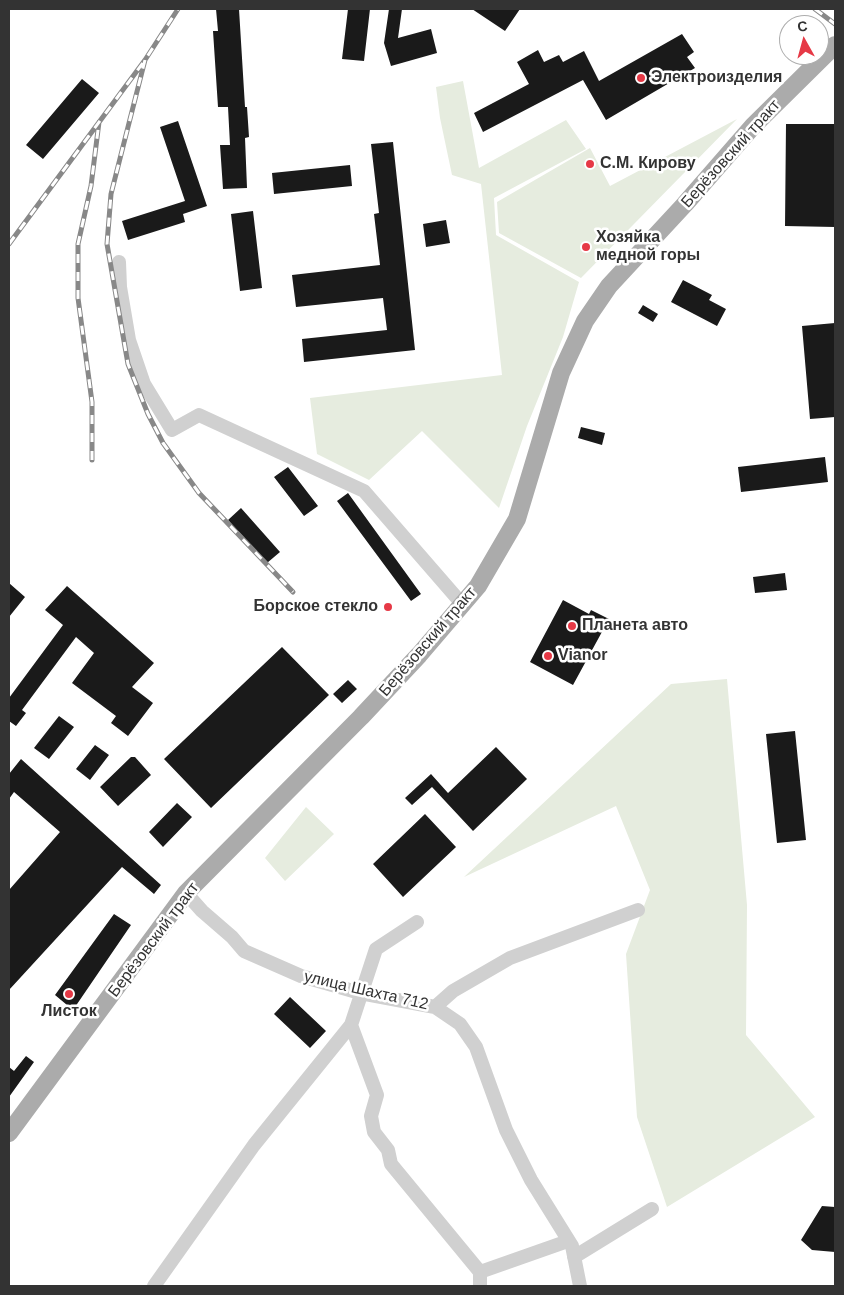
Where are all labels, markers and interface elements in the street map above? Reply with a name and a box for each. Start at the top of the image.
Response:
north arrow [779,15,829,65]
text: С [796,18,808,35]
place label: Электроизделия [651,68,782,88]
marker: Электроизделия [635,72,647,84]
street label: Берёзовский тракт [678,96,784,212]
place label: С.М. Кирову [600,154,696,174]
marker: С.М. Кирову [584,158,596,170]
place label: Хозяйка медной горы [596,228,700,266]
marker: Хозяйка медной горы [580,241,592,253]
street label: Берёзовский тракт [375,583,481,701]
place label: Борское стекло [254,597,378,617]
marker: Борское стекло [382,601,394,613]
place label: Планета авто [582,616,688,636]
marker: Планета авто [566,620,578,632]
place label: Vianor [558,646,608,666]
marker: Vianor [542,650,554,662]
street label: Берёзовский тракт [105,879,203,1001]
street label: улица Шахта 712 [302,967,430,1015]
marker: Листок [63,988,75,1000]
place label: Листок [41,1002,97,1022]

